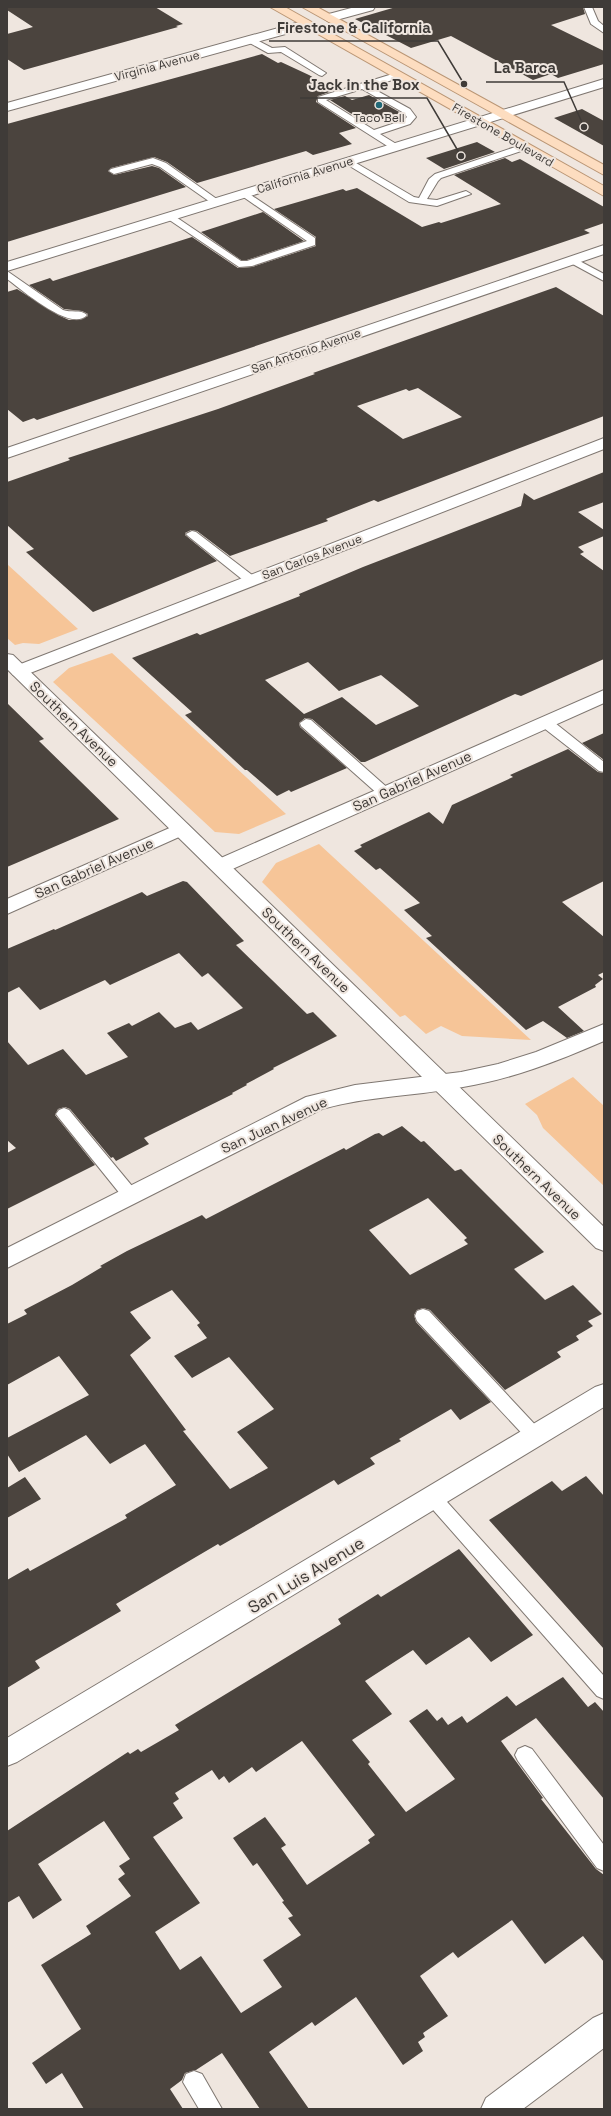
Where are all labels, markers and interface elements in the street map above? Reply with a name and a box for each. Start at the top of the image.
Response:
callout: Firestone & California [269,14,438,41]
text: Firestone & California [277,18,431,37]
street label: Virginia Avenue [113,47,201,85]
callout: La Barca [486,55,564,82]
text: La Barca [494,58,557,77]
callout: Jack in the Box [300,71,427,98]
text: Jack in the Box [308,75,420,94]
street label: Firestone Boulevard [449,99,557,171]
marker: Taco Bell [374,100,384,110]
place label: Taco Bell [353,110,405,126]
street label: California Avenue [255,153,355,197]
street label: San Antonio Avenue [249,325,363,377]
street label: San Carlos Avenue [260,531,364,583]
street label: Southern Avenue [26,677,122,771]
street label: San Gabriel Avenue [350,747,474,815]
street label: San Gabriel Avenue [32,834,156,902]
street label: Southern Avenue [258,903,354,997]
street label: San Juan Avenue [218,1093,330,1157]
street label: Southern Avenue [489,1130,585,1224]
street label: San Luis Avenue [244,1532,368,1618]

